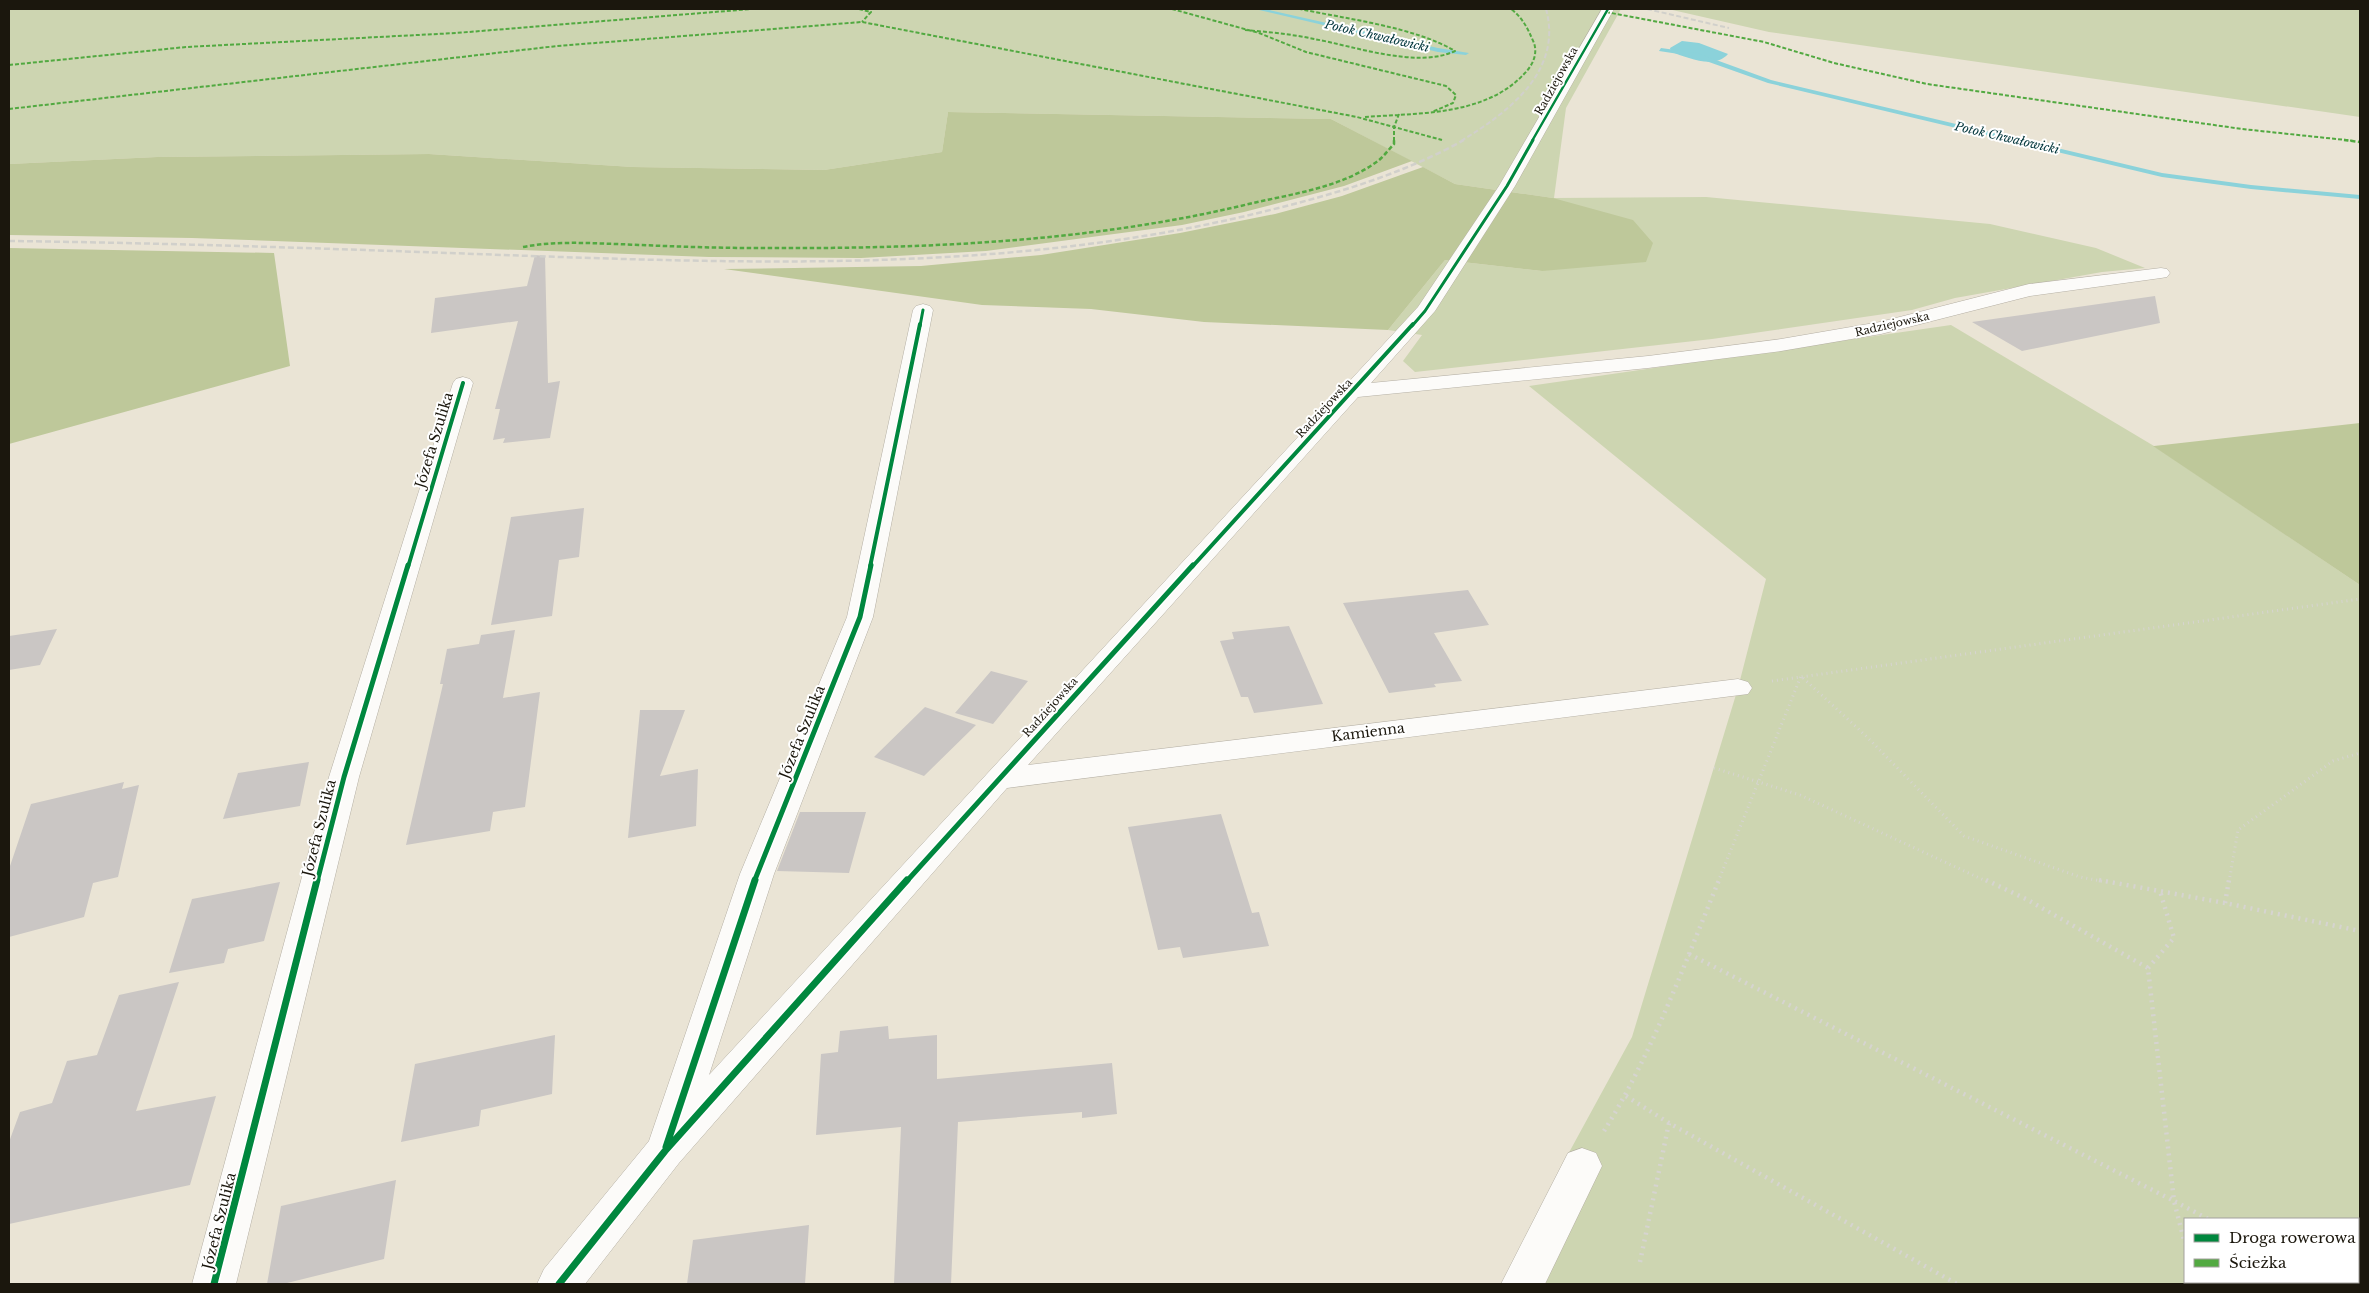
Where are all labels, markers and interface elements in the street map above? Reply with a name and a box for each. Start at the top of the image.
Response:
water label: Potok Chwałowicki [1322,16,1432,55]
street label: Radziejowska [1531,44,1581,118]
water label: Potok Chwałowicki [1952,118,2062,157]
street label: Radziejowska [1853,308,1931,339]
street label: Radziejowska [1293,375,1356,441]
street label: Józefa Szulika [410,390,457,492]
street label: Radziejowska [1019,673,1081,740]
street label: Józefa Szulika [774,682,829,783]
street label: Kamienna [1330,719,1406,745]
street label: Józefa Szulika [298,777,340,880]
street label: Józefa Szulika [198,1170,240,1273]
legend [2184,1218,2359,1283]
text: Droga rowerowa [2229,1228,2356,1247]
text: Ścieżka [2229,1253,2287,1272]

